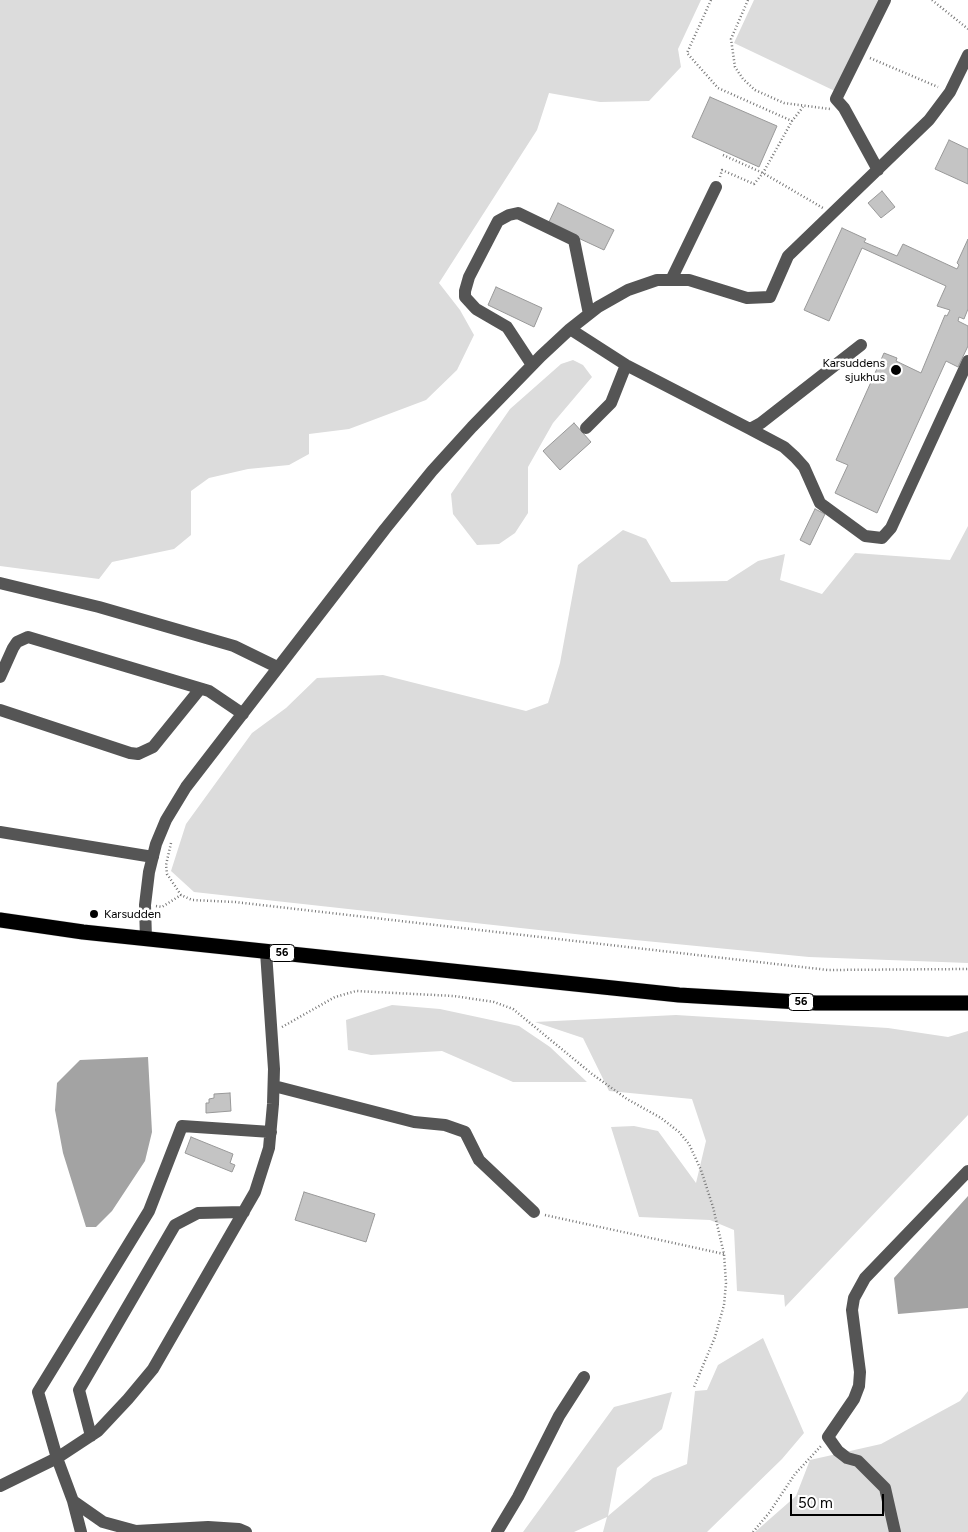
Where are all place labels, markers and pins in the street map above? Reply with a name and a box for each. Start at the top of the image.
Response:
place label: Karsuddens sjukhus [822,356,885,384]
marker: Karsuddens sjukhus [889,363,903,377]
place label: Karsudden [104,907,161,921]
marker: Karsudden [88,908,100,920]

